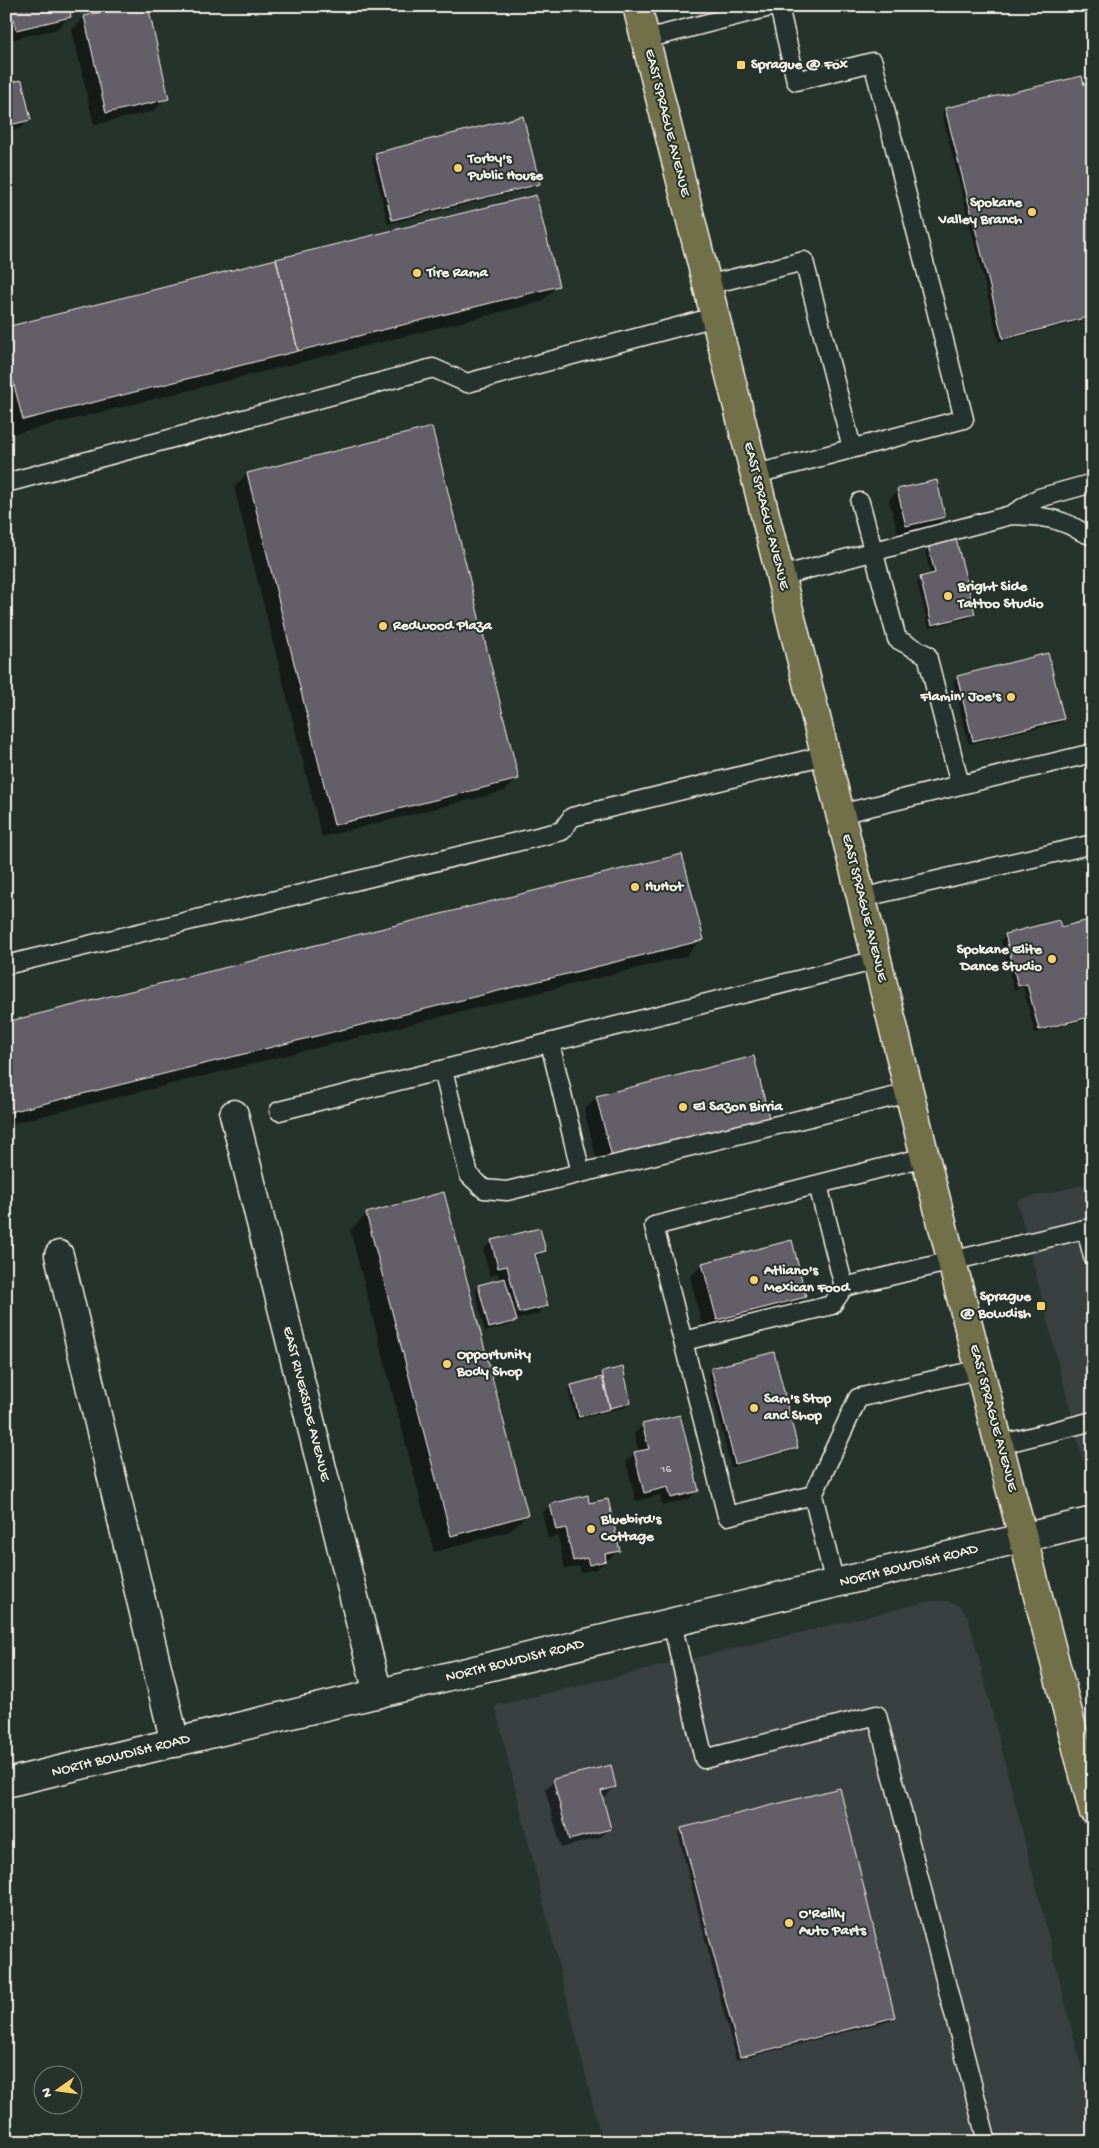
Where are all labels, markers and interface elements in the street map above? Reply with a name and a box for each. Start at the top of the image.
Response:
street label: EAST SPRAGUE AVENUE [640,47,694,199]
place label: Sprague @ Fox [751,56,848,74]
marker: Sprague @ Fox [735,59,747,71]
place label: Torby's Public House [467,150,544,185]
marker: Torby's Public House [452,162,464,174]
place label: Spokane Valley Branch [937,194,1023,229]
marker: Spokane Valley Branch [1026,206,1038,218]
place label: Tire Rama [426,264,488,282]
marker: Tire Rama [411,267,423,279]
street label: EAST SPRAGUE AVENUE [739,440,793,592]
place label: Bright Side Tattoo Studio [957,578,1044,613]
marker: Bright Side Tattoo Studio [942,590,954,602]
place label: Redwood Plaza [392,617,492,635]
marker: Redwood Plaza [377,620,389,632]
place label: Flamin' Joe's [919,688,1002,706]
marker: Flamin' Joe's [1005,691,1017,703]
street label: EAST SPRAGUE AVENUE [837,832,891,984]
place label: HuHot [645,878,685,896]
marker: HuHot [629,881,641,893]
place label: Spokane Elite Dance Studio [957,941,1043,976]
marker: Spokane Elite Dance Studio [1046,953,1058,965]
place label: El Sazon Birria [693,1098,783,1116]
marker: El Sazon Birria [677,1101,689,1113]
place label: Atliano's Mexican Food [763,1262,852,1297]
marker: Atliano's Mexican Food [748,1274,760,1286]
place label: Sprague @ Bowdish [960,1288,1032,1323]
marker: Sprague @ Bowdish [1035,1300,1047,1312]
street label: EAST RIVERSIDE AVENUE [278,1325,334,1484]
street label: EAST SPRAGUE AVENUE [965,1342,1022,1494]
place label: Opportunity Body Shop [456,1346,532,1381]
marker: Opportunity Body Shop [441,1358,453,1370]
place label: Sam's Stop and Shop [763,1390,832,1425]
marker: Sam's Stop and Shop [748,1402,760,1414]
house number: 16 [660,1463,672,1477]
place label: Bluebird's Cottage [600,1511,663,1546]
marker: Bluebird's Cottage [585,1523,597,1535]
street label: NORTH BOWDISH ROAD [838,1540,980,1592]
street label: NORTH BOWDISH ROAD [444,1635,586,1687]
street label: NORTH BOWDISH ROAD [50,1730,192,1782]
place label: O'Reilly Auto Parts [798,1905,867,1940]
marker: O'Reilly Auto Parts [783,1917,795,1929]
north arrow [32,2066,82,2116]
text: N [38,2086,57,2099]

